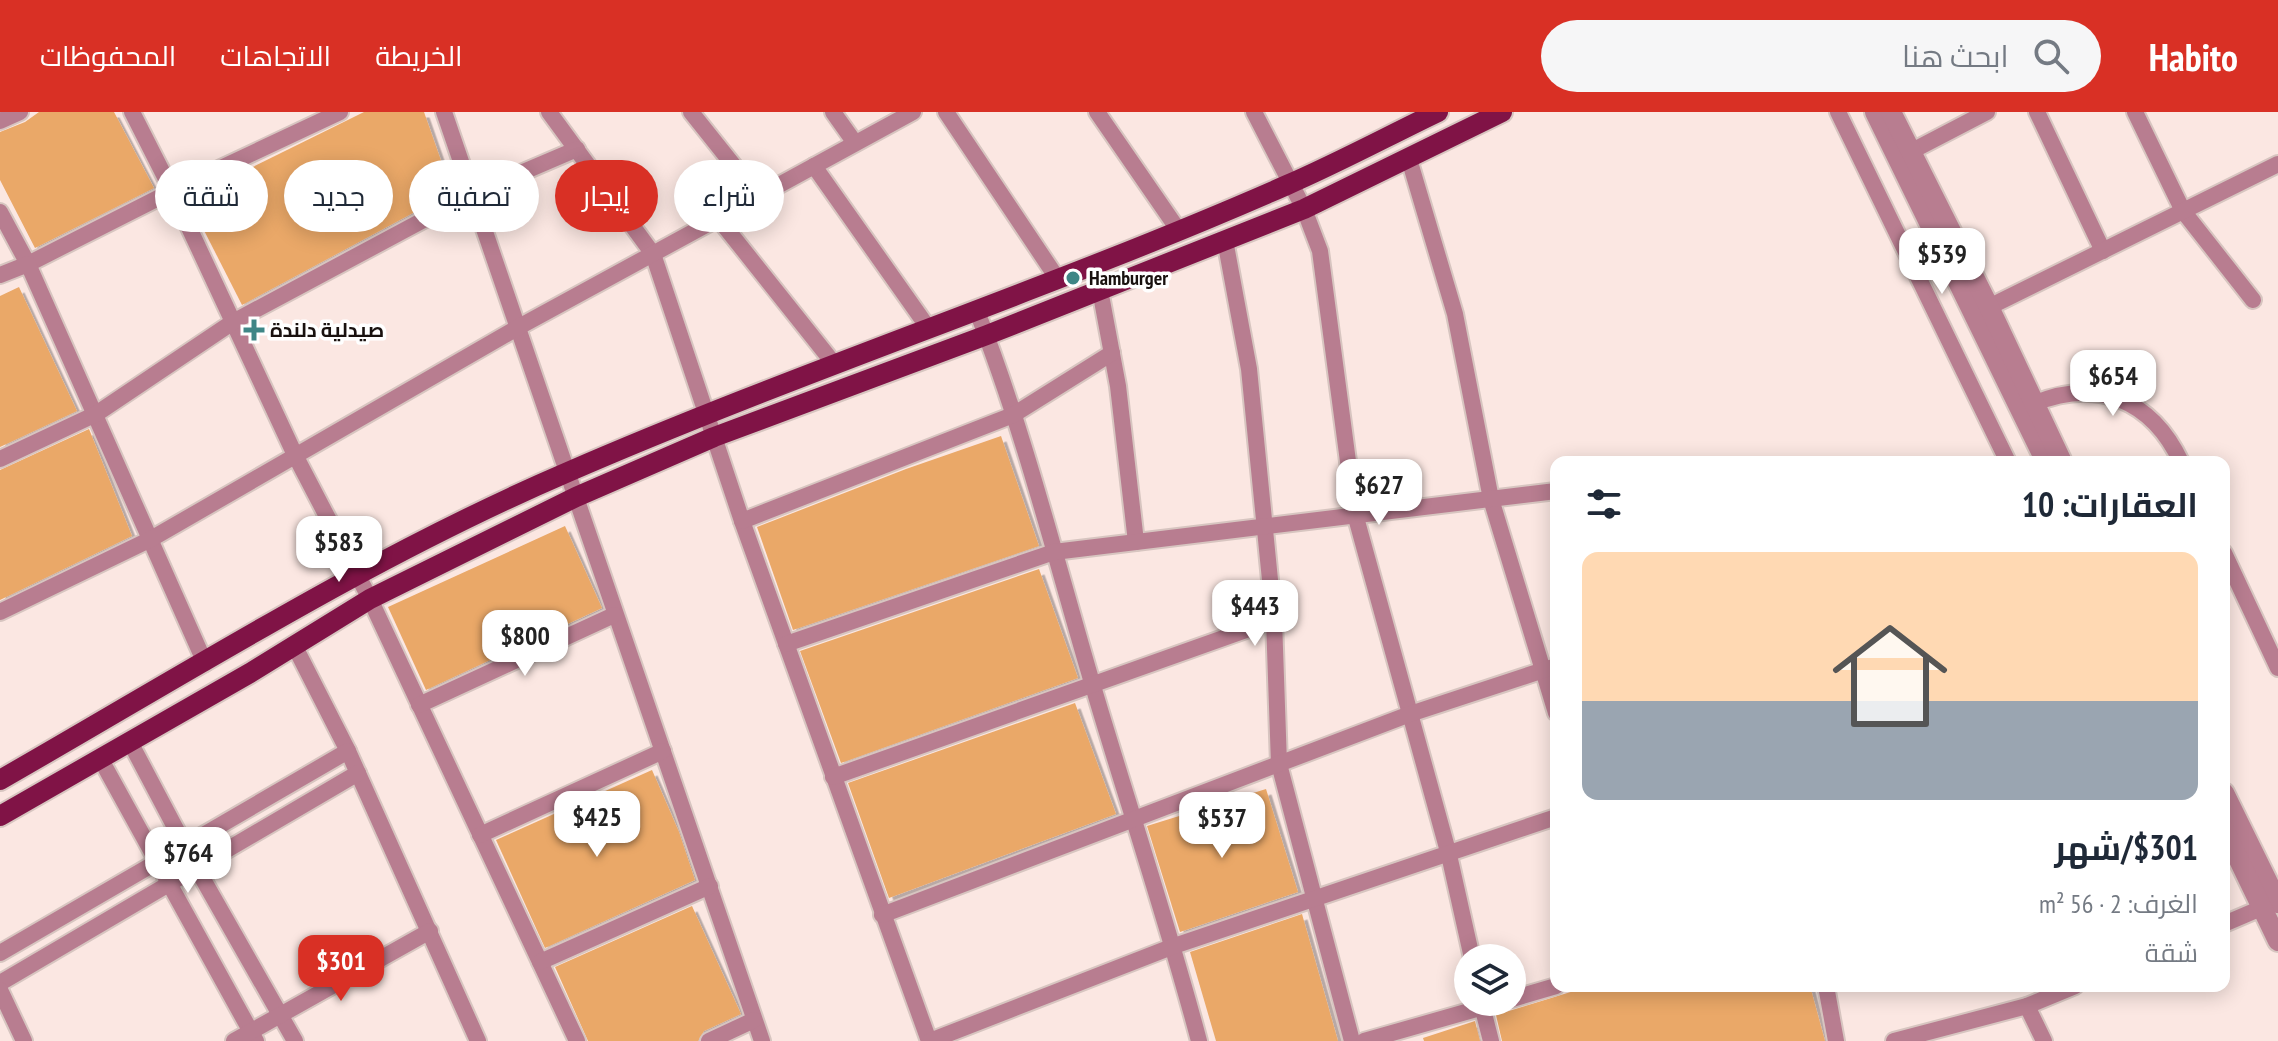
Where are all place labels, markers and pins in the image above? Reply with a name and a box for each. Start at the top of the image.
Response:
pin: $539 [1895,228,1989,296]
place label: Hamburger [1089,265,1168,291]
marker: Hamburger [1064,269,1082,287]
place label: صيدلية دلندة [270,317,384,343]
marker: صيدلية دلندة [245,321,263,339]
pin: $654 [2066,350,2160,418]
pin: $627 [1332,459,1426,527]
pin: $583 [292,516,386,584]
pin: $443 [1208,580,1302,648]
pin: $800 [478,610,572,678]
pin: $425 [550,791,644,859]
pin: $537 [1175,792,1269,860]
pin: $764 [141,827,235,895]
pin: $301 [294,935,388,1003]

